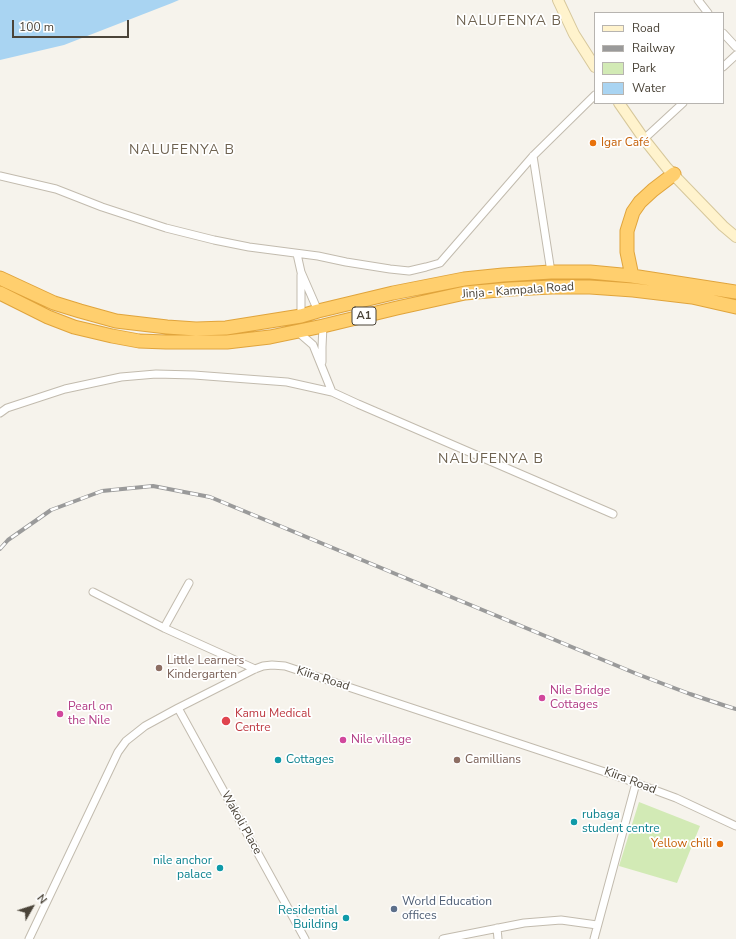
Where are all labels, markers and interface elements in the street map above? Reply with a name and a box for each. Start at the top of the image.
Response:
scale bar [14,12,131,38]
legend [594,12,724,104]
district label: NALUFENYA B [456,14,562,30]
text: 100 m [19,19,54,35]
text: Road [632,20,660,36]
text: Railway [632,40,675,56]
text: Park [632,60,656,76]
text: Water [632,80,666,96]
place label: Igar Café [601,136,649,150]
marker: Igar Café [588,138,598,148]
district label: NALUFENYA B [129,143,235,159]
street label: Jinja - Kampala Road [461,280,575,302]
road number: A1 [352,307,376,325]
district label: NALUFENYA B [438,452,544,468]
place label: Little Learners Kindergarten [167,654,244,682]
marker: Little Learners Kindergarten [154,663,164,673]
street label: Kiira Road [295,664,351,694]
place label: Nile Bridge Cottages [550,684,610,712]
marker: Nile Bridge Cottages [537,693,547,703]
place label: Pearl on the Nile [68,700,112,728]
place label: Kamu Medical Centre [235,707,311,735]
marker: Pearl on the Nile [55,709,65,719]
marker: Kamu Medical Centre [220,715,232,727]
place label: Nile village [351,733,411,747]
marker: Nile village [338,735,348,745]
place label: Cottages [286,753,334,767]
place label: Camillians [465,753,521,767]
marker: Cottages [273,755,283,765]
marker: Camillians [452,755,462,765]
street label: Kiira Road [602,764,658,798]
street label: Wakoli Place [218,789,264,857]
place label: rubaga student centre [582,808,660,836]
marker: rubaga student centre [569,817,579,827]
place label: Yellow chili [651,837,712,851]
marker: Yellow chili [715,839,725,849]
place label: nile anchor palace [153,854,212,882]
marker: nile anchor palace [215,863,225,873]
north arrow [12,887,52,927]
text: N [33,891,50,907]
place label: World Education offices [402,895,492,923]
place label: Residential Building [278,904,338,932]
marker: World Education offices [389,904,399,914]
marker: Residential Building [341,913,351,923]

